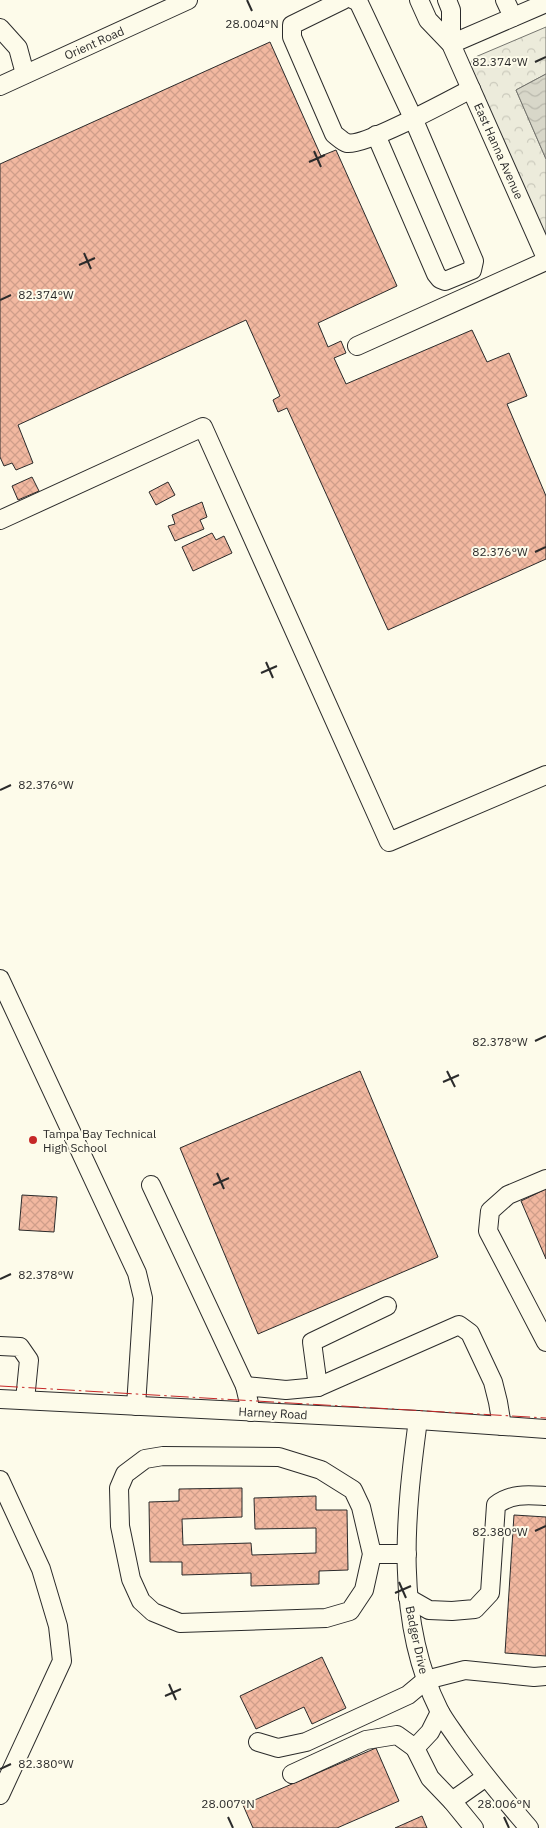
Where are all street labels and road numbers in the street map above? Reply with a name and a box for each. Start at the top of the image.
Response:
street label: Orient Road [62,23,126,63]
street label: East Hanna Avenue [471,100,527,202]
street label: Harney Road [238,1404,308,1422]
street label: Badger Drive [402,1605,432,1676]

